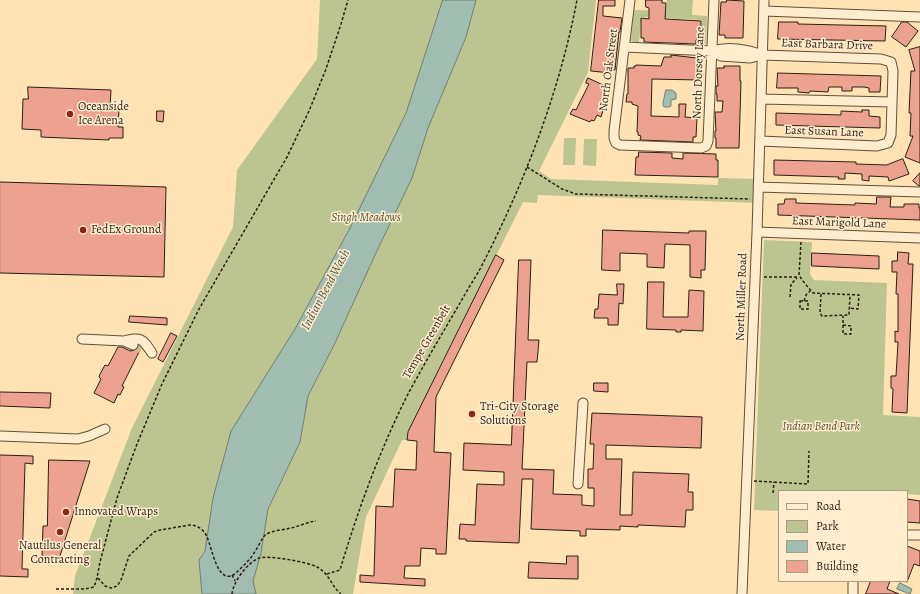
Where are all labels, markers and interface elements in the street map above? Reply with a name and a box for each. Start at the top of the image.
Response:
street label: North Dorsey Lane [690,27,708,119]
street label: North Oak Street [597,28,621,112]
street label: East Barbara Drive [781,36,873,54]
place label: Oceanside Ice Arena [78,100,129,128]
marker: Oceanside Ice Arena [65,109,75,119]
street label: East Susan Lane [784,123,864,141]
park label: Singh Meadows [331,211,401,225]
street label: East Marigold Lane [791,214,887,232]
place label: FedEx Ground [91,223,161,237]
marker: FedEx Ground [78,225,88,235]
water label: Indian Bend Wash [298,247,354,333]
street label: North Miller Road [733,253,751,341]
street label: Tempe Greenbelt [400,302,454,382]
place label: Tri-City Storage Solutions [480,400,559,428]
marker: Tri-City Storage Solutions [467,409,477,419]
park label: Indian Bend Park [782,420,860,434]
legend [778,490,908,582]
text: Road [816,498,841,514]
place label: Innovated Wraps [74,505,158,519]
marker: Innovated Wraps [61,507,71,517]
text: Park [816,518,839,534]
marker: Nautilus General Contracting [55,527,65,537]
text: Water [816,538,846,554]
place label: Nautilus General Contracting [19,539,101,567]
text: Building [816,558,858,574]

